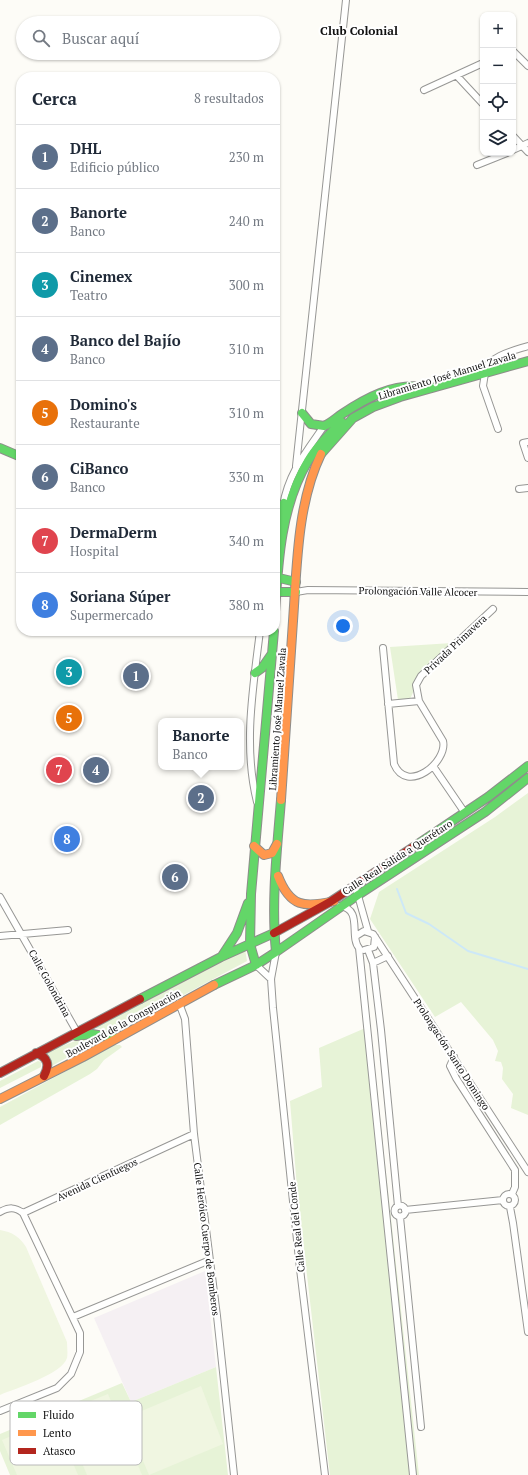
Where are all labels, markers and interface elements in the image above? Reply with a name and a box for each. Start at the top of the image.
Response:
map controls [480,12,516,156]
button: + [480,12,516,48]
search box [16,16,280,60]
district label: Club Colonial [320,23,398,38]
icon: search [30,27,52,49]
text: Buscar aquí [62,28,139,48]
button: − [480,48,516,84]
button: locate [480,84,516,120]
text: Cerca [32,87,77,110]
text: 8 resultados [194,89,264,107]
button: layers [480,120,516,156]
text: DHL [70,138,101,158]
text: 1 [41,148,49,166]
text: 230 m [229,148,264,166]
text: Edificio público [70,158,160,176]
text: Banorte [70,202,127,222]
text: 2 [41,212,49,230]
text: 240 m [229,212,264,230]
text: Banco [70,222,105,240]
text: Cinemex [70,266,133,286]
text: 3 [41,276,49,294]
text: 300 m [229,276,264,294]
text: Teatro [70,286,107,304]
text: Banco del Bajío [70,330,181,350]
text: 4 [41,340,49,358]
text: 310 m [229,340,264,358]
street label: Libramiento José Manuel Zavala [377,348,517,403]
text: Banco [70,350,105,368]
text: Domino's [70,394,137,414]
text: 5 [41,404,49,422]
text: 310 m [229,404,264,422]
text: Restaurante [70,414,140,432]
text: CiBanco [70,458,128,478]
text: 6 [41,468,49,486]
text: 330 m [229,468,264,486]
text: Banco [70,478,105,496]
text: DermaDerm [70,522,157,542]
text: 7 [41,532,49,550]
text: 340 m [229,532,264,550]
text: Hospital [70,542,119,560]
street label: Prolongación Valle Alcocer [358,584,478,599]
text: Soriana Súper [70,586,171,606]
text: 8 [41,596,49,614]
text: 380 m [229,596,264,614]
text: Supermercado [70,606,153,624]
street label: Privada Primavera [421,612,489,677]
your location [333,616,353,636]
street label: Libramiento José Manuel Zavala [266,647,289,791]
pin: 3 [56,657,82,687]
pin: 1 [123,661,149,691]
pin: 5 [56,703,82,733]
popup [158,718,244,770]
text: Banorte [172,725,230,745]
text: Banco [172,745,208,763]
pin: 7 [46,755,72,785]
pin: 4 [83,755,109,785]
pin: 2 [188,783,214,813]
street label: Calle Real Salida a Querétaro [340,817,455,898]
pin: 8 [54,824,80,854]
pin: 6 [162,862,188,892]
street label: Calle Golondrina [26,947,73,1019]
street label: Boulevard de la Conspiración [63,986,183,1060]
street label: Prolongación Santo Domingo [411,996,493,1113]
street label: Avenida Cienfuegos [55,1155,140,1204]
street label: Calle Heróico Cuerpo de Bomberos [191,1162,222,1316]
street label: Calle Real del Conde [285,1181,308,1273]
legend [10,1401,142,1465]
text: Fluido [43,1408,74,1422]
text: Lento [43,1426,71,1440]
text: Atasco [43,1444,75,1458]

